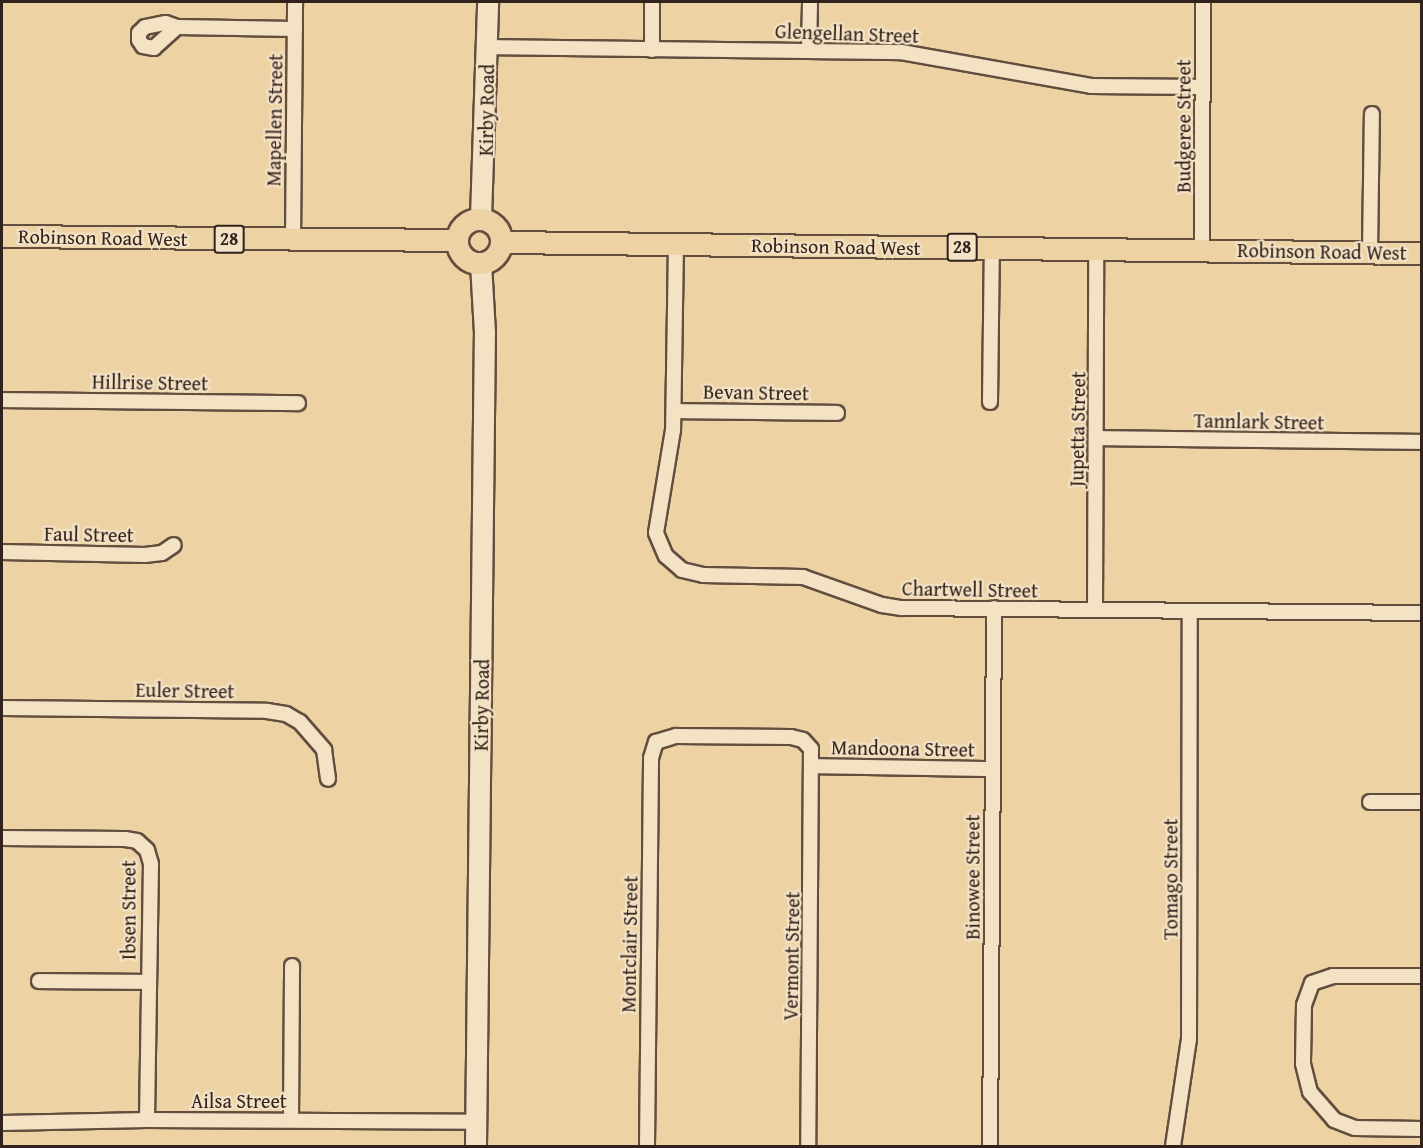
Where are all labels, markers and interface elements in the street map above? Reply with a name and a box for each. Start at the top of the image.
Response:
street label: Glengellan Street [774,18,920,48]
street label: Mapellen Street [261,53,287,187]
street label: Budgeree Street [1171,59,1195,193]
street label: Kirby Road [473,64,499,156]
street label: Robinson Road West [18,224,188,250]
road number: 28 [212,224,246,254]
road number: 28 [946,232,978,262]
street label: Robinson Road West [751,233,921,259]
street label: Robinson Road West [1237,238,1407,264]
street label: Hillrise Street [92,369,208,395]
street label: Jupetta Street [1064,371,1090,487]
street label: Bevan Street [703,379,809,405]
street label: Tannlark Street [1193,408,1325,434]
street label: Faul Street [44,521,134,547]
street label: Chartwell Street [902,576,1038,602]
street label: Kirby Road [468,659,494,751]
street label: Euler Street [135,677,235,703]
street label: Mandoona Street [831,735,975,761]
street label: Binowee Street [960,814,984,940]
street label: Tomago Street [1158,818,1182,940]
street label: Ibsen Street [116,860,140,960]
street label: Montclair Street [616,875,642,1013]
street label: Vermont Street [778,891,804,1021]
street label: Ailsa Street [191,1088,287,1112]

